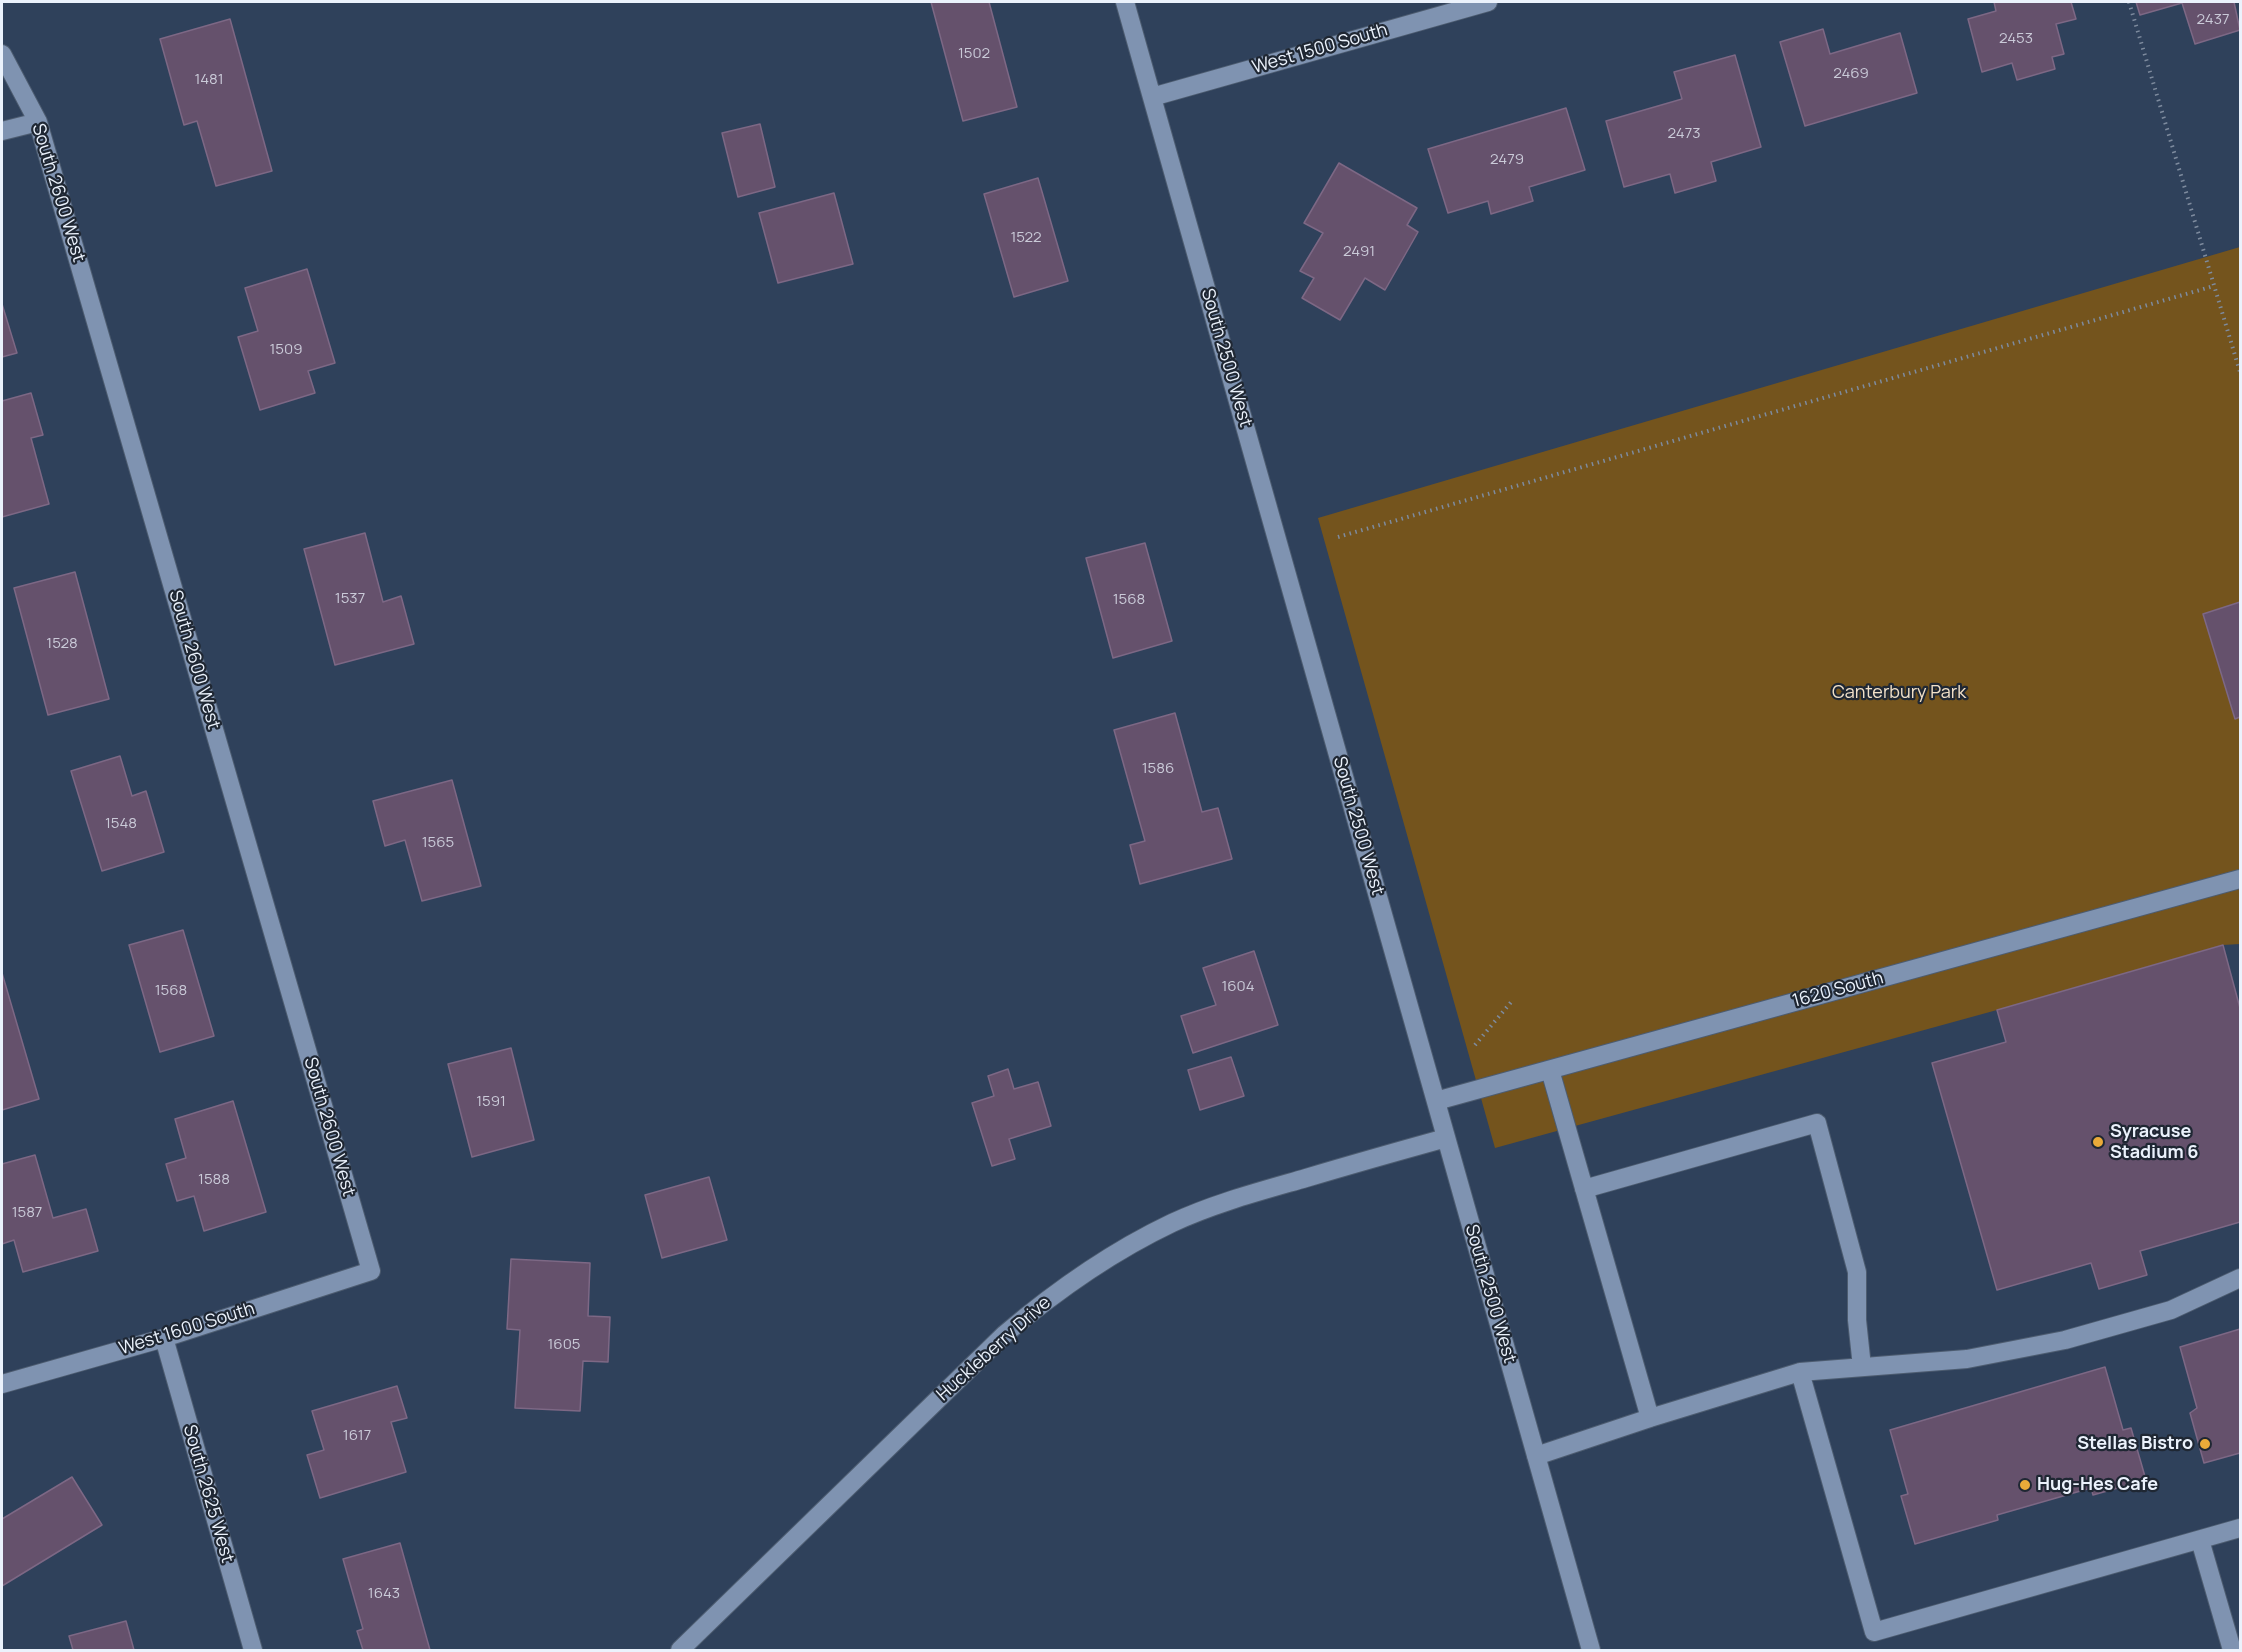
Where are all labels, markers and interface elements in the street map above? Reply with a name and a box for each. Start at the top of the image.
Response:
house number: 2437 [2197,11,2229,29]
street label: West 1500 South [1250,19,1390,79]
house number: 2453 [1999,30,2033,48]
house number: 1502 [958,45,990,63]
house number: 2469 [1833,65,1869,83]
house number: 1481 [194,71,224,89]
street label: South 2600 West [27,121,89,265]
house number: 2473 [1668,125,1700,143]
house number: 2479 [1490,151,1524,169]
house number: 1522 [1010,229,1042,247]
house number: 2491 [1343,243,1375,261]
street label: South 2500 West [1196,286,1256,430]
house number: 1509 [270,341,302,359]
street label: South 2600 West [164,588,224,732]
house number: 1537 [335,590,365,608]
house number: 1568 [1113,591,1145,609]
house number: 1528 [46,635,78,653]
park label: Canterbury Park [1832,682,1966,704]
street label: South 2500 West [1328,754,1388,898]
house number: 1586 [1142,760,1174,778]
house number: 1548 [105,815,137,833]
house number: 1565 [422,834,454,852]
street label: 1620 South [1790,967,1886,1013]
house number: 1604 [1221,978,1255,996]
house number: 1568 [155,982,187,1000]
street label: South 2600 West [299,1055,359,1199]
house number: 1591 [476,1093,506,1111]
place label: Syracuse Stadium 6 [2110,1121,2198,1164]
marker: Syracuse Stadium 6 [2091,1135,2105,1149]
house number: 1588 [198,1171,230,1189]
house number: 1587 [12,1204,42,1222]
street label: South 2500 West [1460,1222,1520,1366]
street label: Huckleberry Drive [933,1292,1055,1406]
street label: West 1600 South [117,1298,257,1360]
house number: 1605 [548,1336,580,1354]
street label: South 2625 West [178,1423,238,1565]
house number: 1617 [343,1427,371,1445]
place label: Stellas Bistro [2077,1433,2193,1455]
marker: Stellas Bistro [2198,1437,2212,1451]
place label: Hug-Hes Cafe [2037,1474,2158,1496]
marker: Hug-Hes Cafe [2018,1478,2032,1492]
house number: 1643 [368,1585,400,1603]

